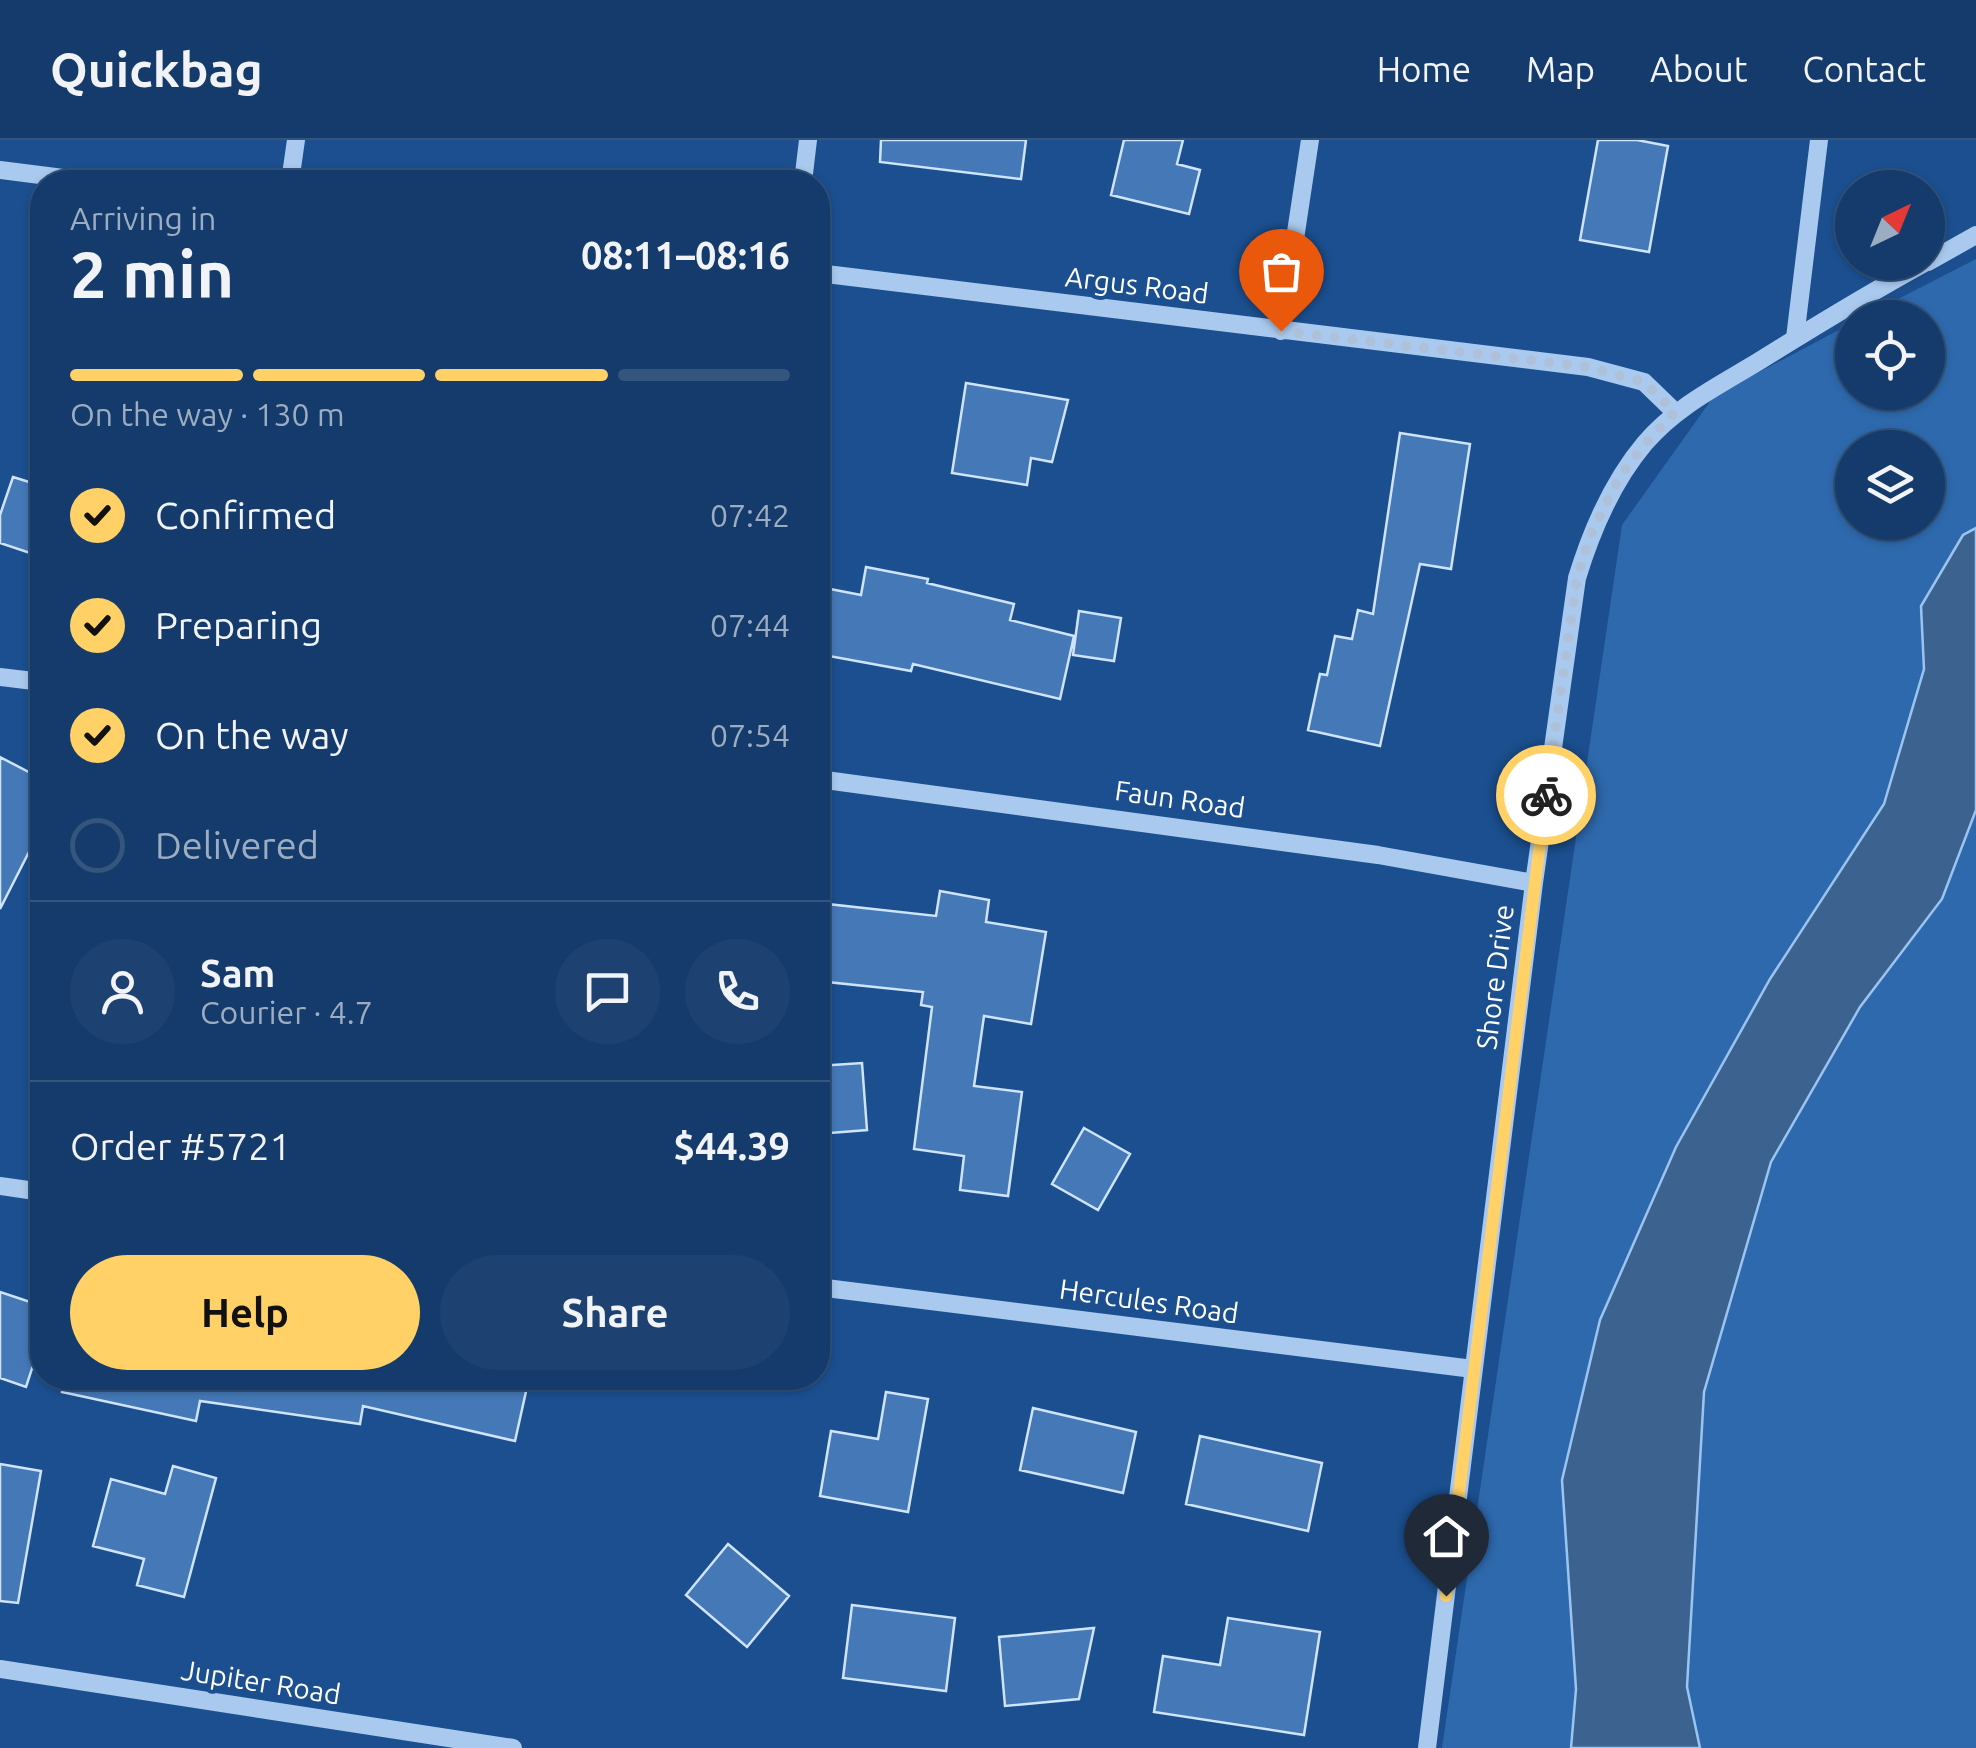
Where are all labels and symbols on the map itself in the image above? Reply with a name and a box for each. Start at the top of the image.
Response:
north arrow [1835,170,1945,280]
pin [1239,229,1324,332]
street label: Argus Road [1064,260,1210,309]
courier [1496,745,1596,845]
street label: Faun Road [1113,774,1247,823]
street label: Shore Drive [1470,903,1519,1051]
street label: Hercules Road [1058,1273,1241,1328]
pin [1404,1494,1489,1597]
street label: Jupiter Road [179,1654,343,1709]

